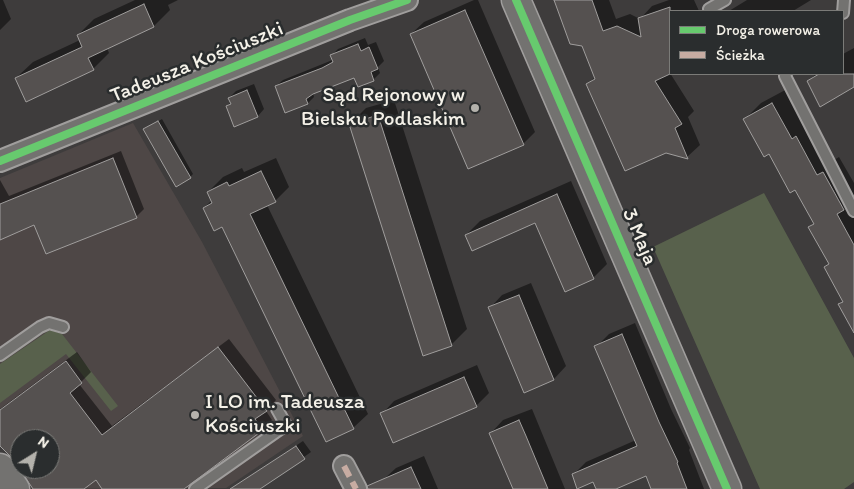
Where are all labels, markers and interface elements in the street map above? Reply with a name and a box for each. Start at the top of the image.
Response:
legend [669,10,844,75]
street label: Tadeusza Kościuszki [107,17,287,109]
text: Droga rowerowa [716,21,820,39]
text: Ścieżka [716,46,765,64]
place label: Sąd Rejonowy w Bielsku Podlaskim [301,83,465,133]
marker: Sąd Rejonowy w Bielsku Podlaskim [469,102,481,114]
street label: 3 Maja [616,205,662,269]
place label: I LO im. Tadeusza Kościuszki [205,390,365,440]
marker: I LO im. Tadeusza Kościuszki [189,409,201,421]
north arrow [10,429,60,479]
text: N [35,433,52,452]

